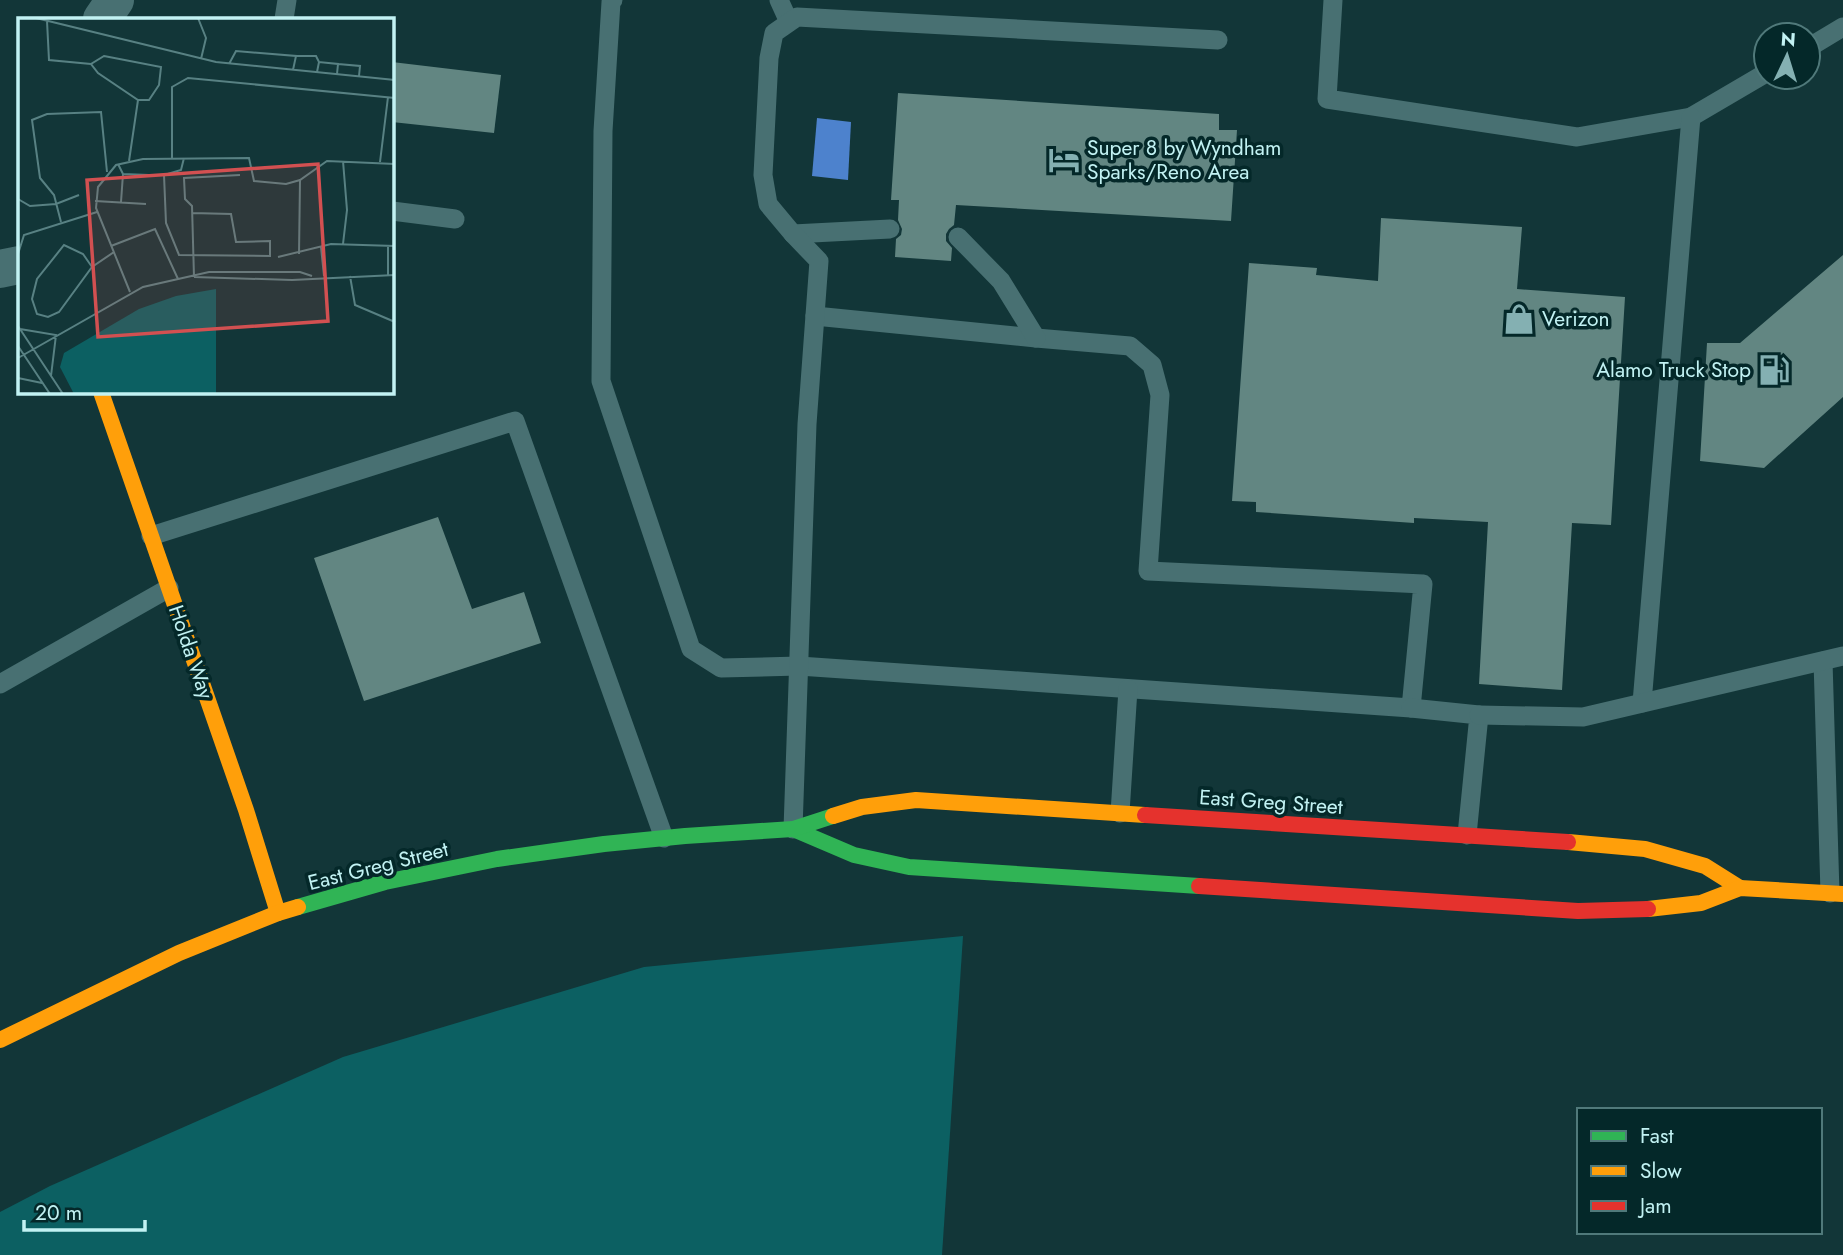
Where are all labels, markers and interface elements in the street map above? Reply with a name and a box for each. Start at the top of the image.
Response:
inset map [18,18,394,394]
north arrow [1752,21,1822,91]
text: N [1780,26,1797,54]
place label: Super 8 by Wyndham Sparks/Reno Area [1087,133,1281,187]
hotel icon: Super 8 by Wyndham Sparks/Reno Area [1047,143,1081,177]
shop icon: Verizon [1502,302,1536,336]
place label: Verizon [1542,304,1610,334]
fuel station icon: Alamo Truck Stop [1757,353,1791,387]
place label: Alamo Truck Stop [1596,355,1751,385]
street label: Holda Way [161,601,221,704]
street label: East Greg Street [1198,782,1344,822]
street label: East Greg Street [305,834,451,898]
legend [1577,1108,1822,1234]
text: Fast [1640,1121,1673,1151]
text: Slow [1640,1156,1682,1186]
scale bar [24,1188,145,1232]
text: Jam [1637,1191,1672,1221]
text: 20 m [35,1198,82,1228]

